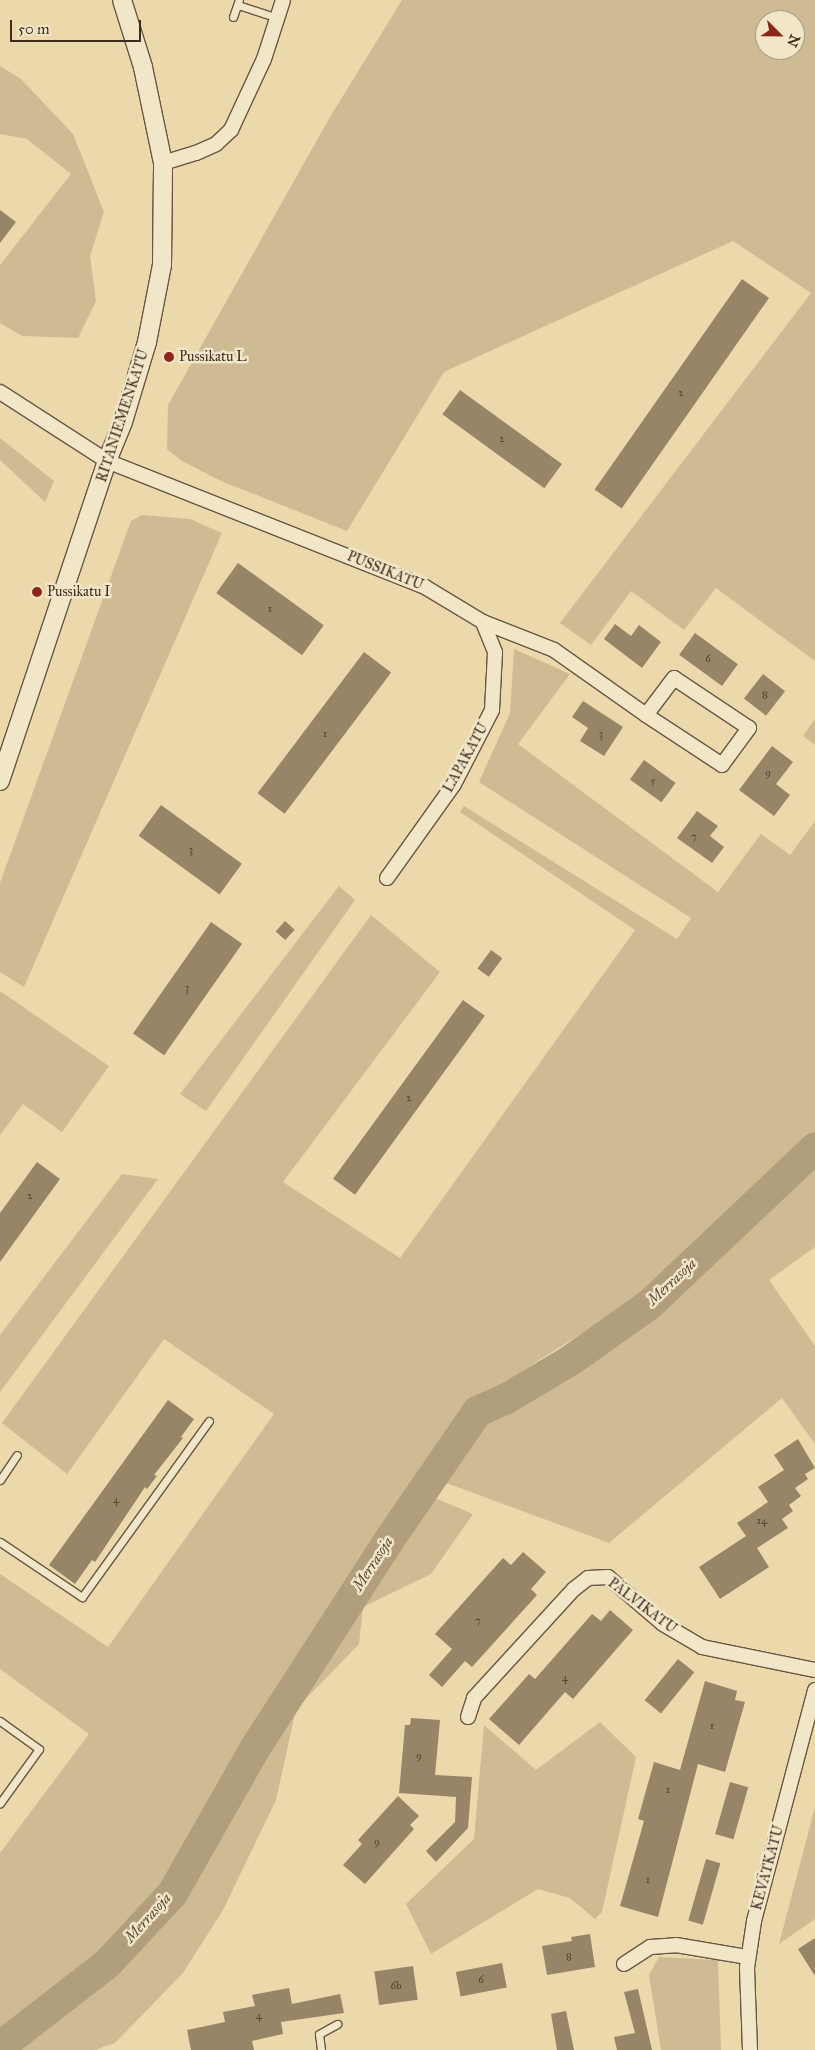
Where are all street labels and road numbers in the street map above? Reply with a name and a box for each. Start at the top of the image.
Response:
street label: RITANIEMENKATU [94,348,152,484]
street label: PUSSIKATU [344,548,426,594]
street label: LAPAKATU [440,720,492,796]
street label: PÄLVIKATU [604,1575,680,1637]
street label: KEVÄTKATU [749,1824,787,1912]

